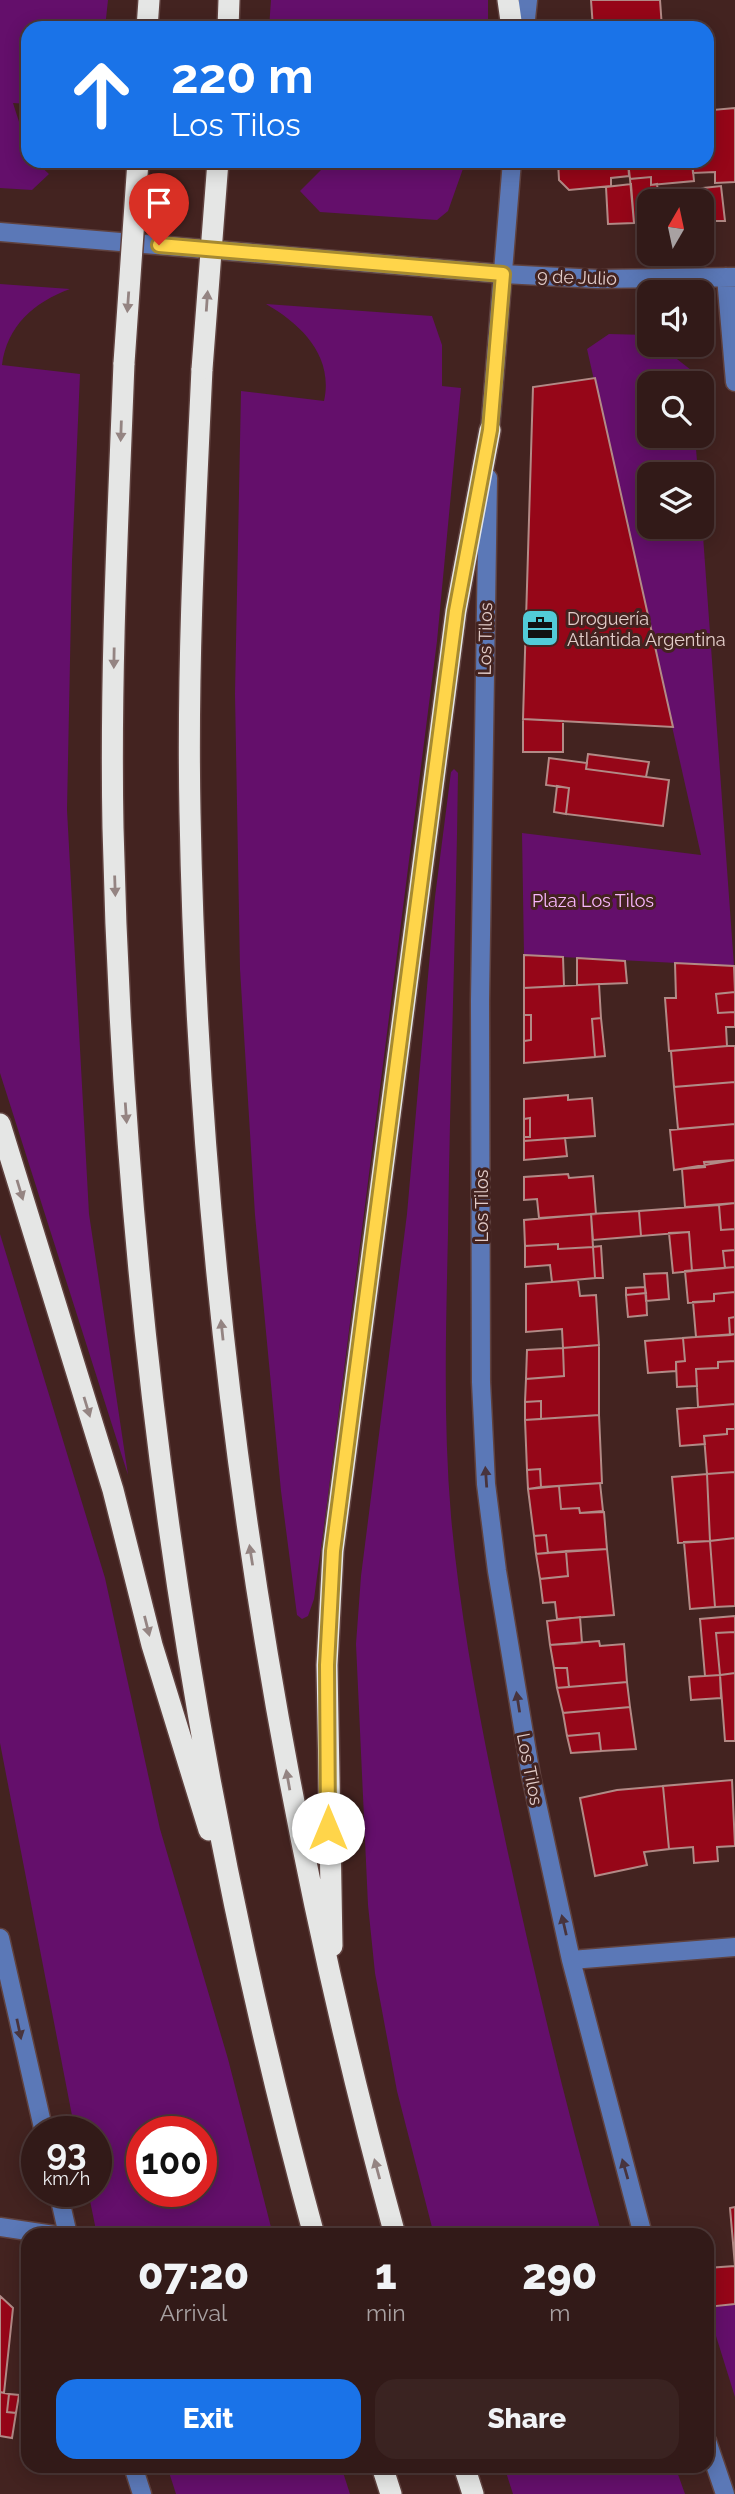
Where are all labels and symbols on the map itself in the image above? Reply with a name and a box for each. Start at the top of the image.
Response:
pin [129,173,189,245]
north arrow [637,189,714,266]
street label: 9 de Julio [537,265,618,289]
one-way arrow [202,289,213,311]
one-way arrow [122,292,133,314]
one-way arrow [116,420,127,442]
street label: Los Tilos [474,602,496,676]
office icon: Droguería Atlántida Argentina [519,607,561,649]
place label: Droguería Atlántida Argentina [567,608,726,650]
one-way arrow [108,647,120,669]
one-way arrow [110,875,121,897]
park label: Plaza Los Tilos [532,890,654,911]
one-way arrow [121,1102,132,1124]
street label: Los Tilos [471,1169,492,1242]
one-way arrow [16,1179,26,1200]
one-way arrow [217,1319,228,1341]
one-way arrow [83,1397,93,1418]
one-way arrow [480,1465,491,1487]
one-way arrow [245,1544,256,1566]
one-way arrow [142,1616,153,1638]
one-way arrow [512,1691,523,1713]
street label: Los Tilos [513,1731,547,1807]
one-way arrow [283,1769,294,1791]
position arrow [291,1791,365,1865]
one-way arrow [558,1914,569,1936]
one-way arrow [14,2018,25,2040]
speed limit sign: 100 [126,2116,217,2207]
one-way arrow [371,2158,382,2180]
one-way arrow [619,2158,629,2179]

